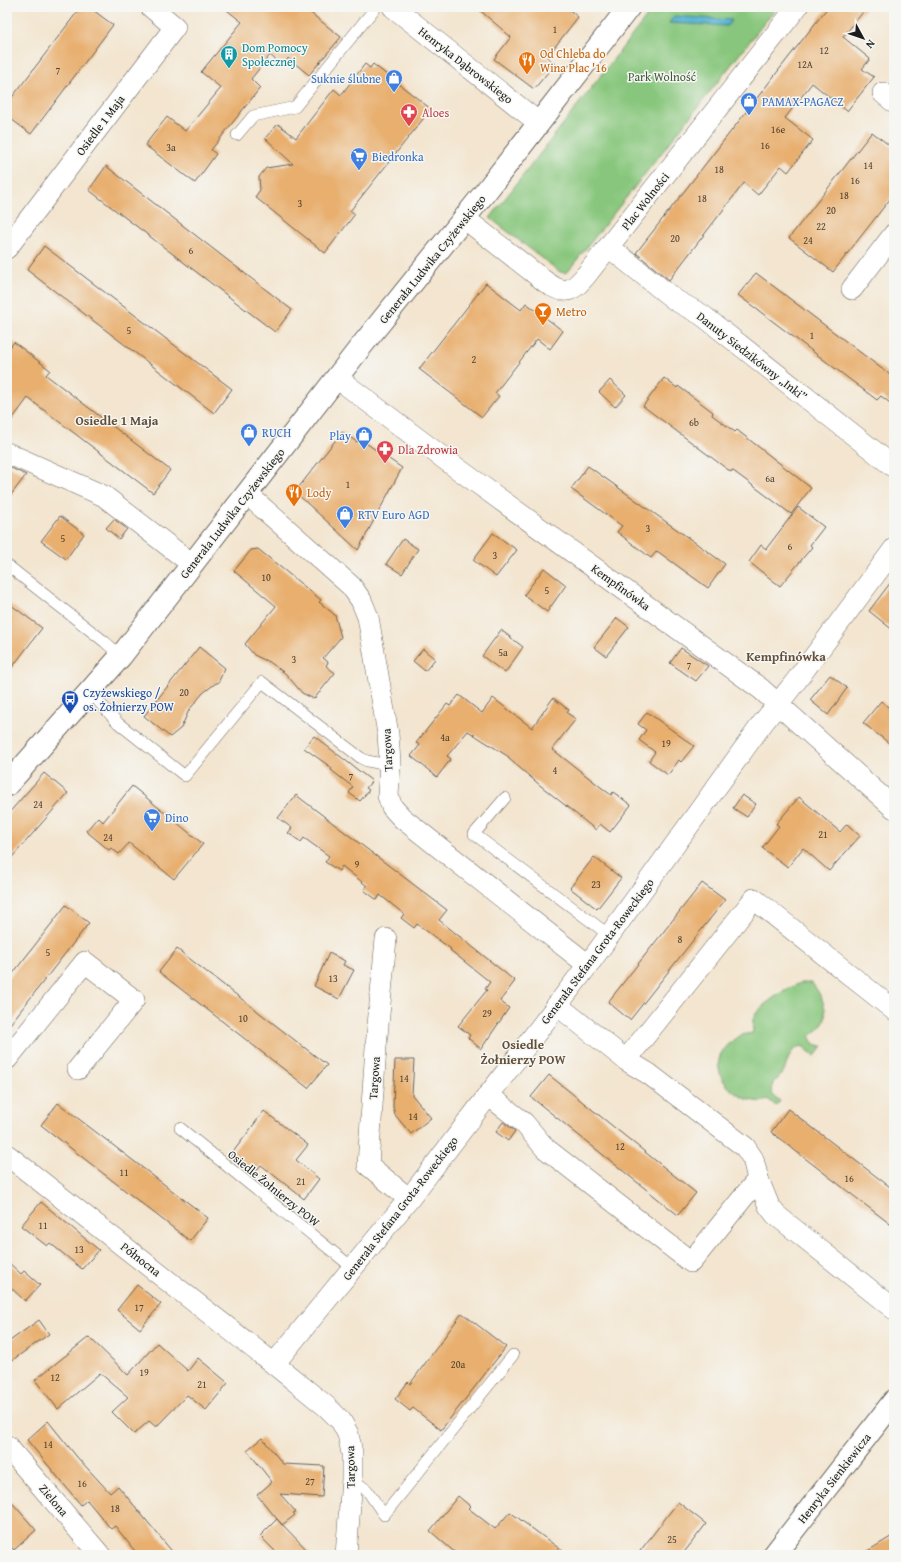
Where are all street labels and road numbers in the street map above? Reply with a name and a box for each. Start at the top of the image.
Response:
street label: Henryka Dąbrowskiego [415,23,517,107]
street label: Osiedle 1 Maja [72,91,129,159]
street label: Plac Wolności [617,168,673,233]
street label: Generała Ludwika Czyżewskiego [375,191,489,327]
street label: Danuty Siedzikówny „Inki” [693,307,811,405]
street label: Generała Ludwika Czyżewskiego [176,444,288,582]
street label: Kempfinówka [588,560,654,614]
street label: Targowa [377,728,397,772]
street label: Generała Stefana Grota-Roweckiego [536,874,658,1028]
street label: Targowa [364,1056,384,1100]
street label: Generała Stefana Grota-Roweckiego [338,1132,462,1284]
street label: Osiedle Żołnierzy POW [225,1146,324,1231]
street label: Północna [117,1238,165,1280]
street label: Henryka Sienkiewicza [793,1429,875,1527]
street label: Targowa [341,1445,359,1489]
street label: Zielona [36,1480,73,1520]

